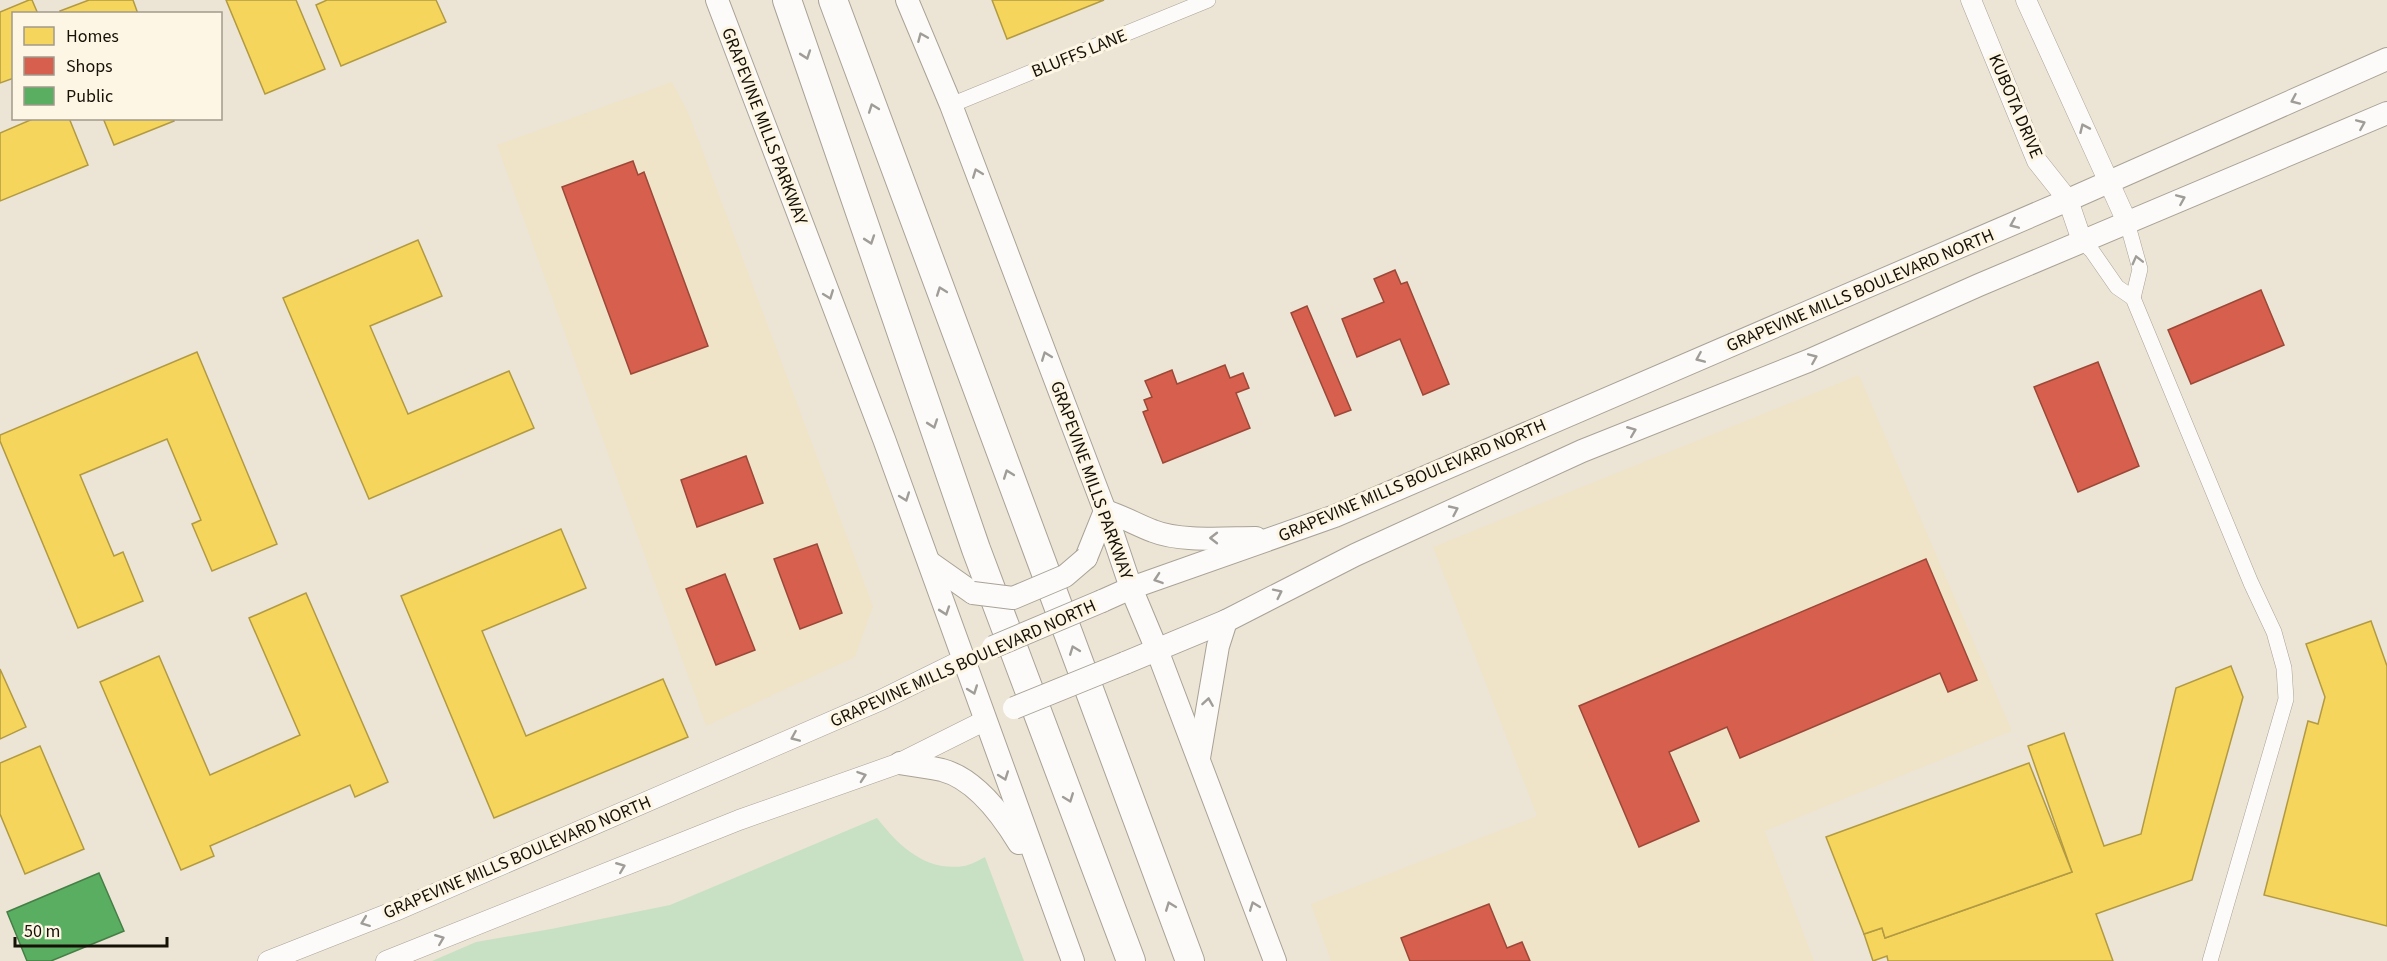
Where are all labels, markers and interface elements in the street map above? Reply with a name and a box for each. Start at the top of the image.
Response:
legend [12,12,222,120]
street label: BLUFFS LANE [1028,23,1131,84]
text: Homes [66,24,119,49]
street label: GRAPEVINE MILLS PARKWAY [715,24,814,229]
one-way arrow [917,32,929,43]
one-way arrow [798,49,811,60]
street label: KUBOTA DRIVE [1982,50,2049,162]
text: Shops [66,54,113,79]
text: Public [66,84,113,109]
one-way arrow [2291,92,2302,104]
one-way arrow [868,103,881,114]
one-way arrow [2355,119,2366,131]
one-way arrow [2080,123,2092,134]
one-way arrow [972,169,984,180]
one-way arrow [2175,194,2186,206]
one-way arrow [2009,216,2020,228]
street label: GRAPEVINE MILLS BOULEVARD NORTH [1722,223,1998,358]
one-way arrow [862,234,875,245]
one-way arrow [2132,255,2145,265]
one-way arrow [935,286,948,297]
one-way arrow [822,289,834,300]
one-way arrow [1041,351,1053,362]
one-way arrow [1695,351,1706,363]
one-way arrow [1807,353,1818,365]
street label: GRAPEVINE MILLS PARKWAY [1044,377,1139,583]
street label: GRAPEVINE MILLS BOULEVARD NORTH [1274,413,1550,548]
one-way arrow [926,418,939,429]
one-way arrow [1626,426,1637,438]
one-way arrow [1003,469,1016,480]
one-way arrow [897,491,910,502]
one-way arrow [1448,505,1459,517]
one-way arrow [1209,532,1218,544]
one-way arrow [1153,571,1164,584]
one-way arrow [1271,589,1282,600]
street label: GRAPEVINE MILLS BOULEVARD NORTH [826,593,1100,734]
one-way arrow [938,605,951,616]
one-way arrow [1069,645,1081,656]
one-way arrow [966,684,978,695]
one-way arrow [1201,698,1214,708]
one-way arrow [790,730,801,742]
one-way arrow [997,769,1009,780]
one-way arrow [857,771,867,784]
street label: GRAPEVINE MILLS BOULEVARD NORTH [379,790,655,925]
one-way arrow [1062,792,1075,803]
one-way arrow [615,862,626,874]
one-way arrow [1164,901,1177,912]
one-way arrow [1249,902,1261,913]
scale bar [15,910,166,948]
one-way arrow [360,915,371,928]
text: 50 m [24,919,60,944]
one-way arrow [434,934,445,946]

